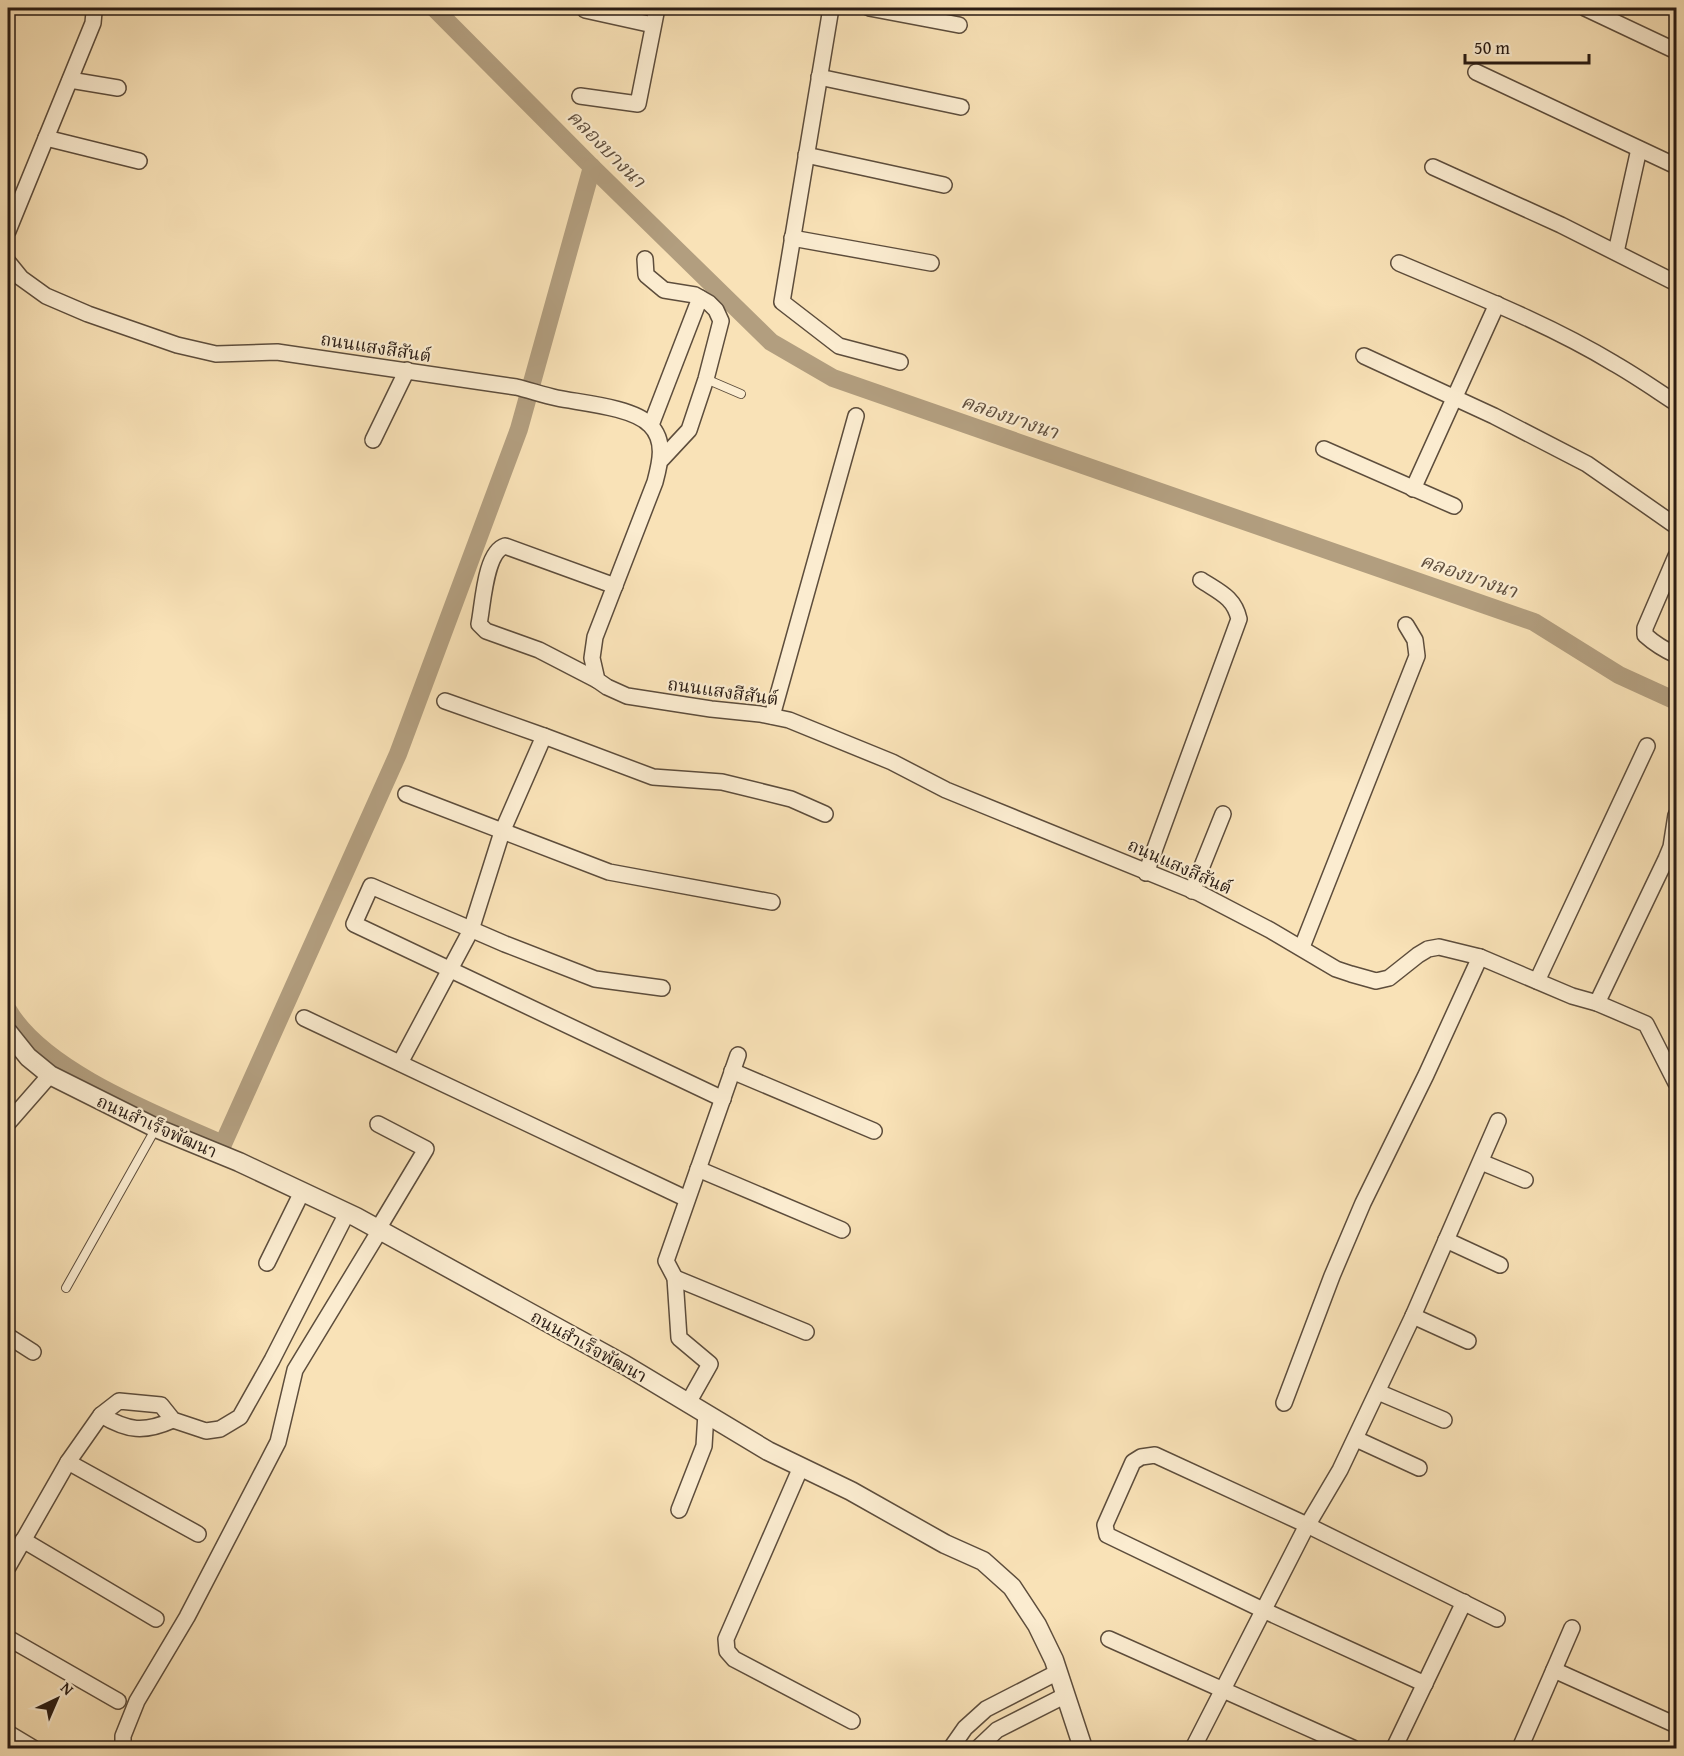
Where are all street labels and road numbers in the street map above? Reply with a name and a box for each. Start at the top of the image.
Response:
street label: ถนนแสงสีสันต์ [319,325,433,369]
street label: ถนนแสงสีสันต์ [666,670,780,712]
street label: ถนนแสงสีสันต์ [1123,831,1237,901]
street label: ถนนสำเร็จพัฒนา [92,1087,222,1165]
street label: ถนนสำเร็จพัฒนา [526,1303,652,1389]

